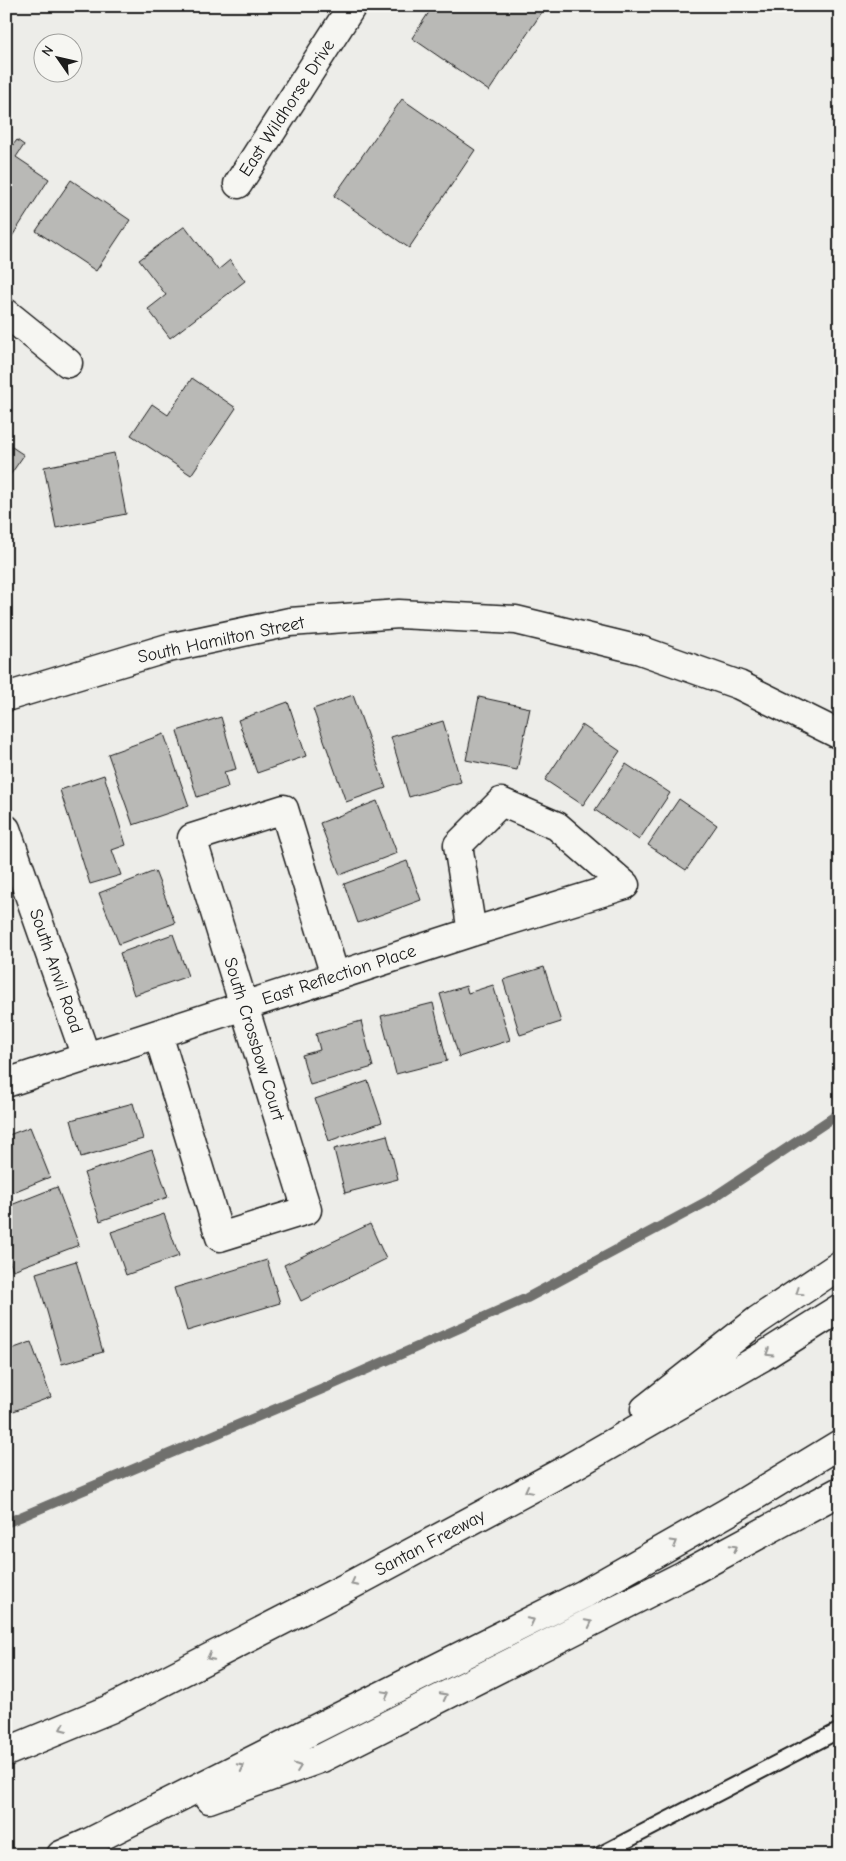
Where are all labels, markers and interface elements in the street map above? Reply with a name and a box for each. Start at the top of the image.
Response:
north arrow [32,32,82,82]
street label: East Wildhorse Drive [235,35,339,181]
text: N [38,42,57,60]
street label: South Hamilton Street [136,612,307,668]
street label: South Anvil Road [25,906,87,1036]
street label: East Reflection Place [259,940,419,1010]
street label: South Crossbow Court [219,955,289,1124]
one-way arrow [796,1286,805,1295]
one-way arrow [765,1346,774,1356]
one-way arrow [525,1484,534,1494]
street label: Santan Freeway [371,1505,490,1581]
one-way arrow [669,1539,678,1549]
one-way arrow [728,1544,737,1554]
one-way arrow [350,1577,359,1587]
one-way arrow [526,1617,535,1627]
one-way arrow [584,1619,593,1629]
one-way arrow [206,1651,215,1661]
one-way arrow [381,1690,390,1700]
one-way arrow [439,1692,448,1702]
one-way arrow [59,1722,68,1732]
one-way arrow [236,1762,245,1773]
one-way arrow [293,1763,302,1773]

